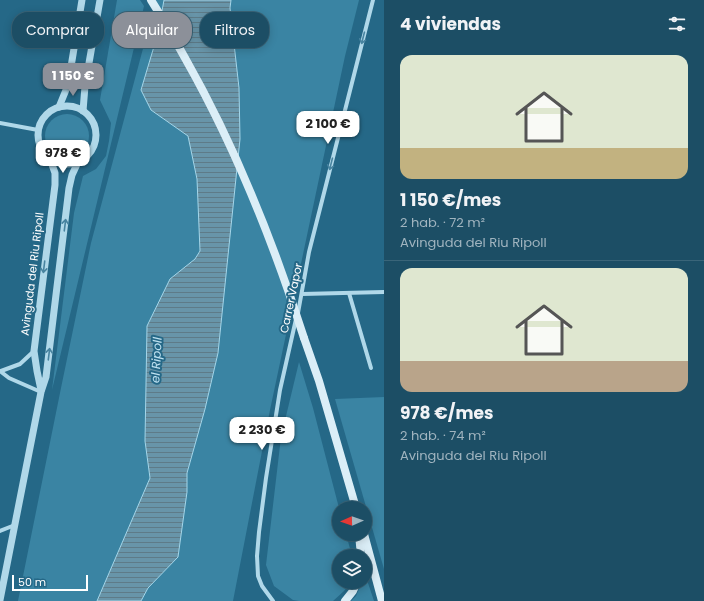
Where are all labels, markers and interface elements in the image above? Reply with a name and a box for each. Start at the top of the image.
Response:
chip: Comprar [12,12,104,48]
chip: Alquilar [112,12,192,48]
chip: Filtros [200,12,269,48]
text: 4 viviendas [400,12,501,36]
icon: filters [666,13,688,35]
one-way arrow [359,31,366,44]
pin: 1 150 € [36,63,110,97]
text: 1 150 € [52,66,94,85]
icon: home [508,81,580,153]
pin: 2 100 € [291,111,365,145]
text: 2 100 € [305,114,351,133]
pin: 978 € [35,140,91,174]
text: 978 € [45,143,81,162]
one-way arrow [327,157,335,170]
text: 1 150 €/mes [400,188,501,212]
street label: Avinguda del Riu Ripoll [16,211,48,337]
text: 2 hab. · 72 m² [400,213,485,232]
one-way arrow [61,219,69,232]
text: Avinguda del Riu Ripoll [400,233,547,252]
one-way arrow [41,260,48,273]
street label: Carrer Vapor [276,261,306,335]
icon: home [508,294,580,366]
water label: el Ripoll [146,337,166,383]
one-way arrow [45,348,53,361]
text: 978 €/mes [400,401,493,425]
pin: 2 230 € [225,417,299,451]
text: 2 230 € [238,420,286,439]
text: 2 hab. · 74 m² [400,426,486,445]
text: Avinguda del Riu Ripoll [400,446,547,465]
north arrow [332,501,372,541]
map controls [332,501,372,589]
button: layers [332,549,372,589]
scale bar [12,573,88,592]
text: 50 m [18,574,46,590]

